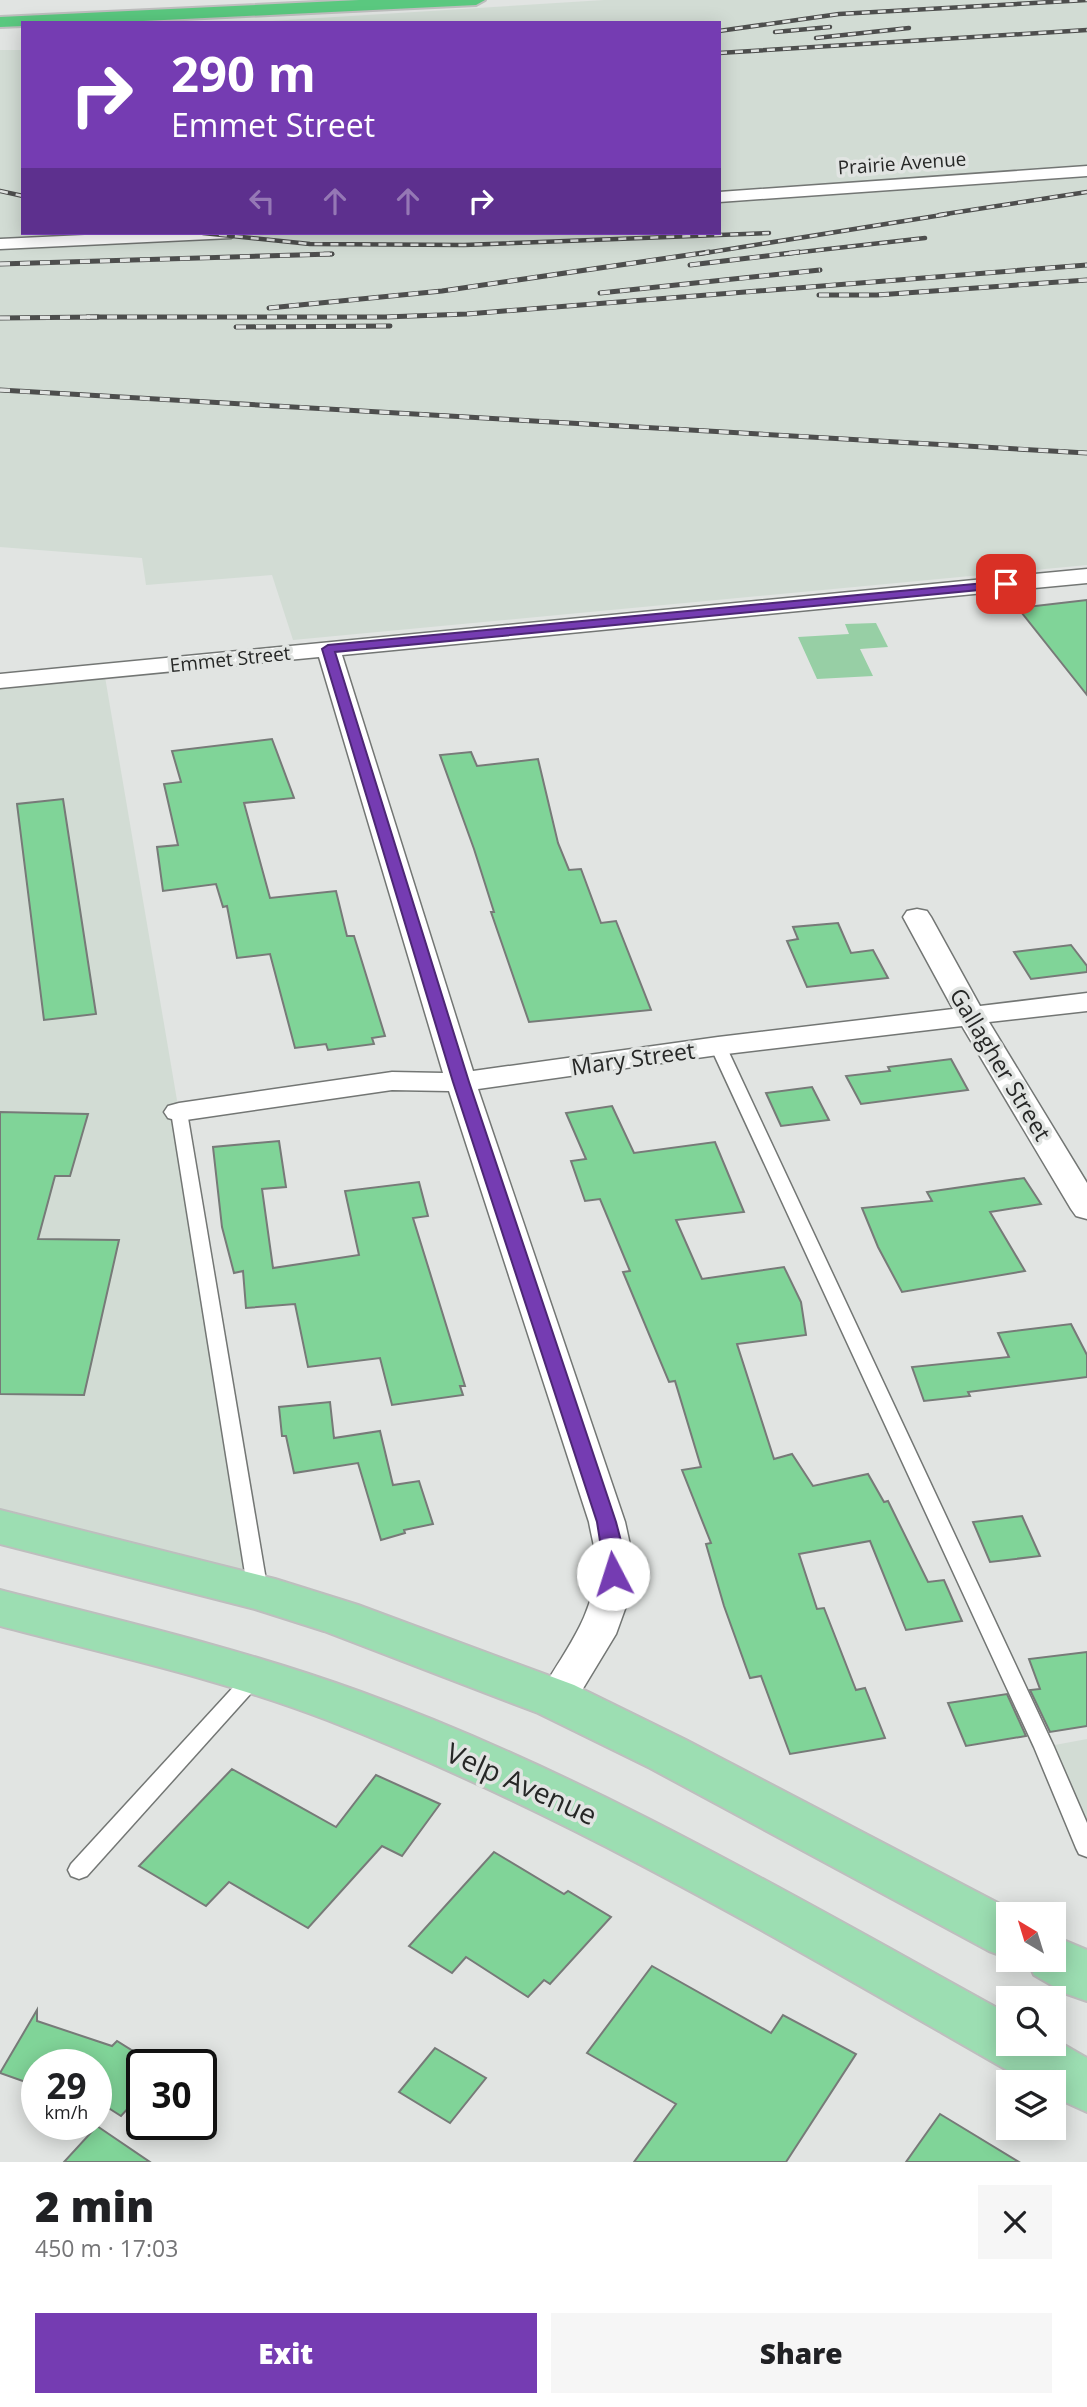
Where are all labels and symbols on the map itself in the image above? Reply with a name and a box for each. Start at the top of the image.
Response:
street label: Prairie Avenue [837,146,967,180]
pin [976,554,1036,614]
street label: Emmet Street [168,640,292,678]
street label: Gallagher Street [943,982,1059,1146]
street label: Mary Street [569,1033,697,1083]
position arrow [576,1537,650,1611]
street label: Velp Avenue [441,1733,603,1833]
north arrow [996,1902,1066,1972]
speed limit sign: 30 [126,2049,217,2140]

